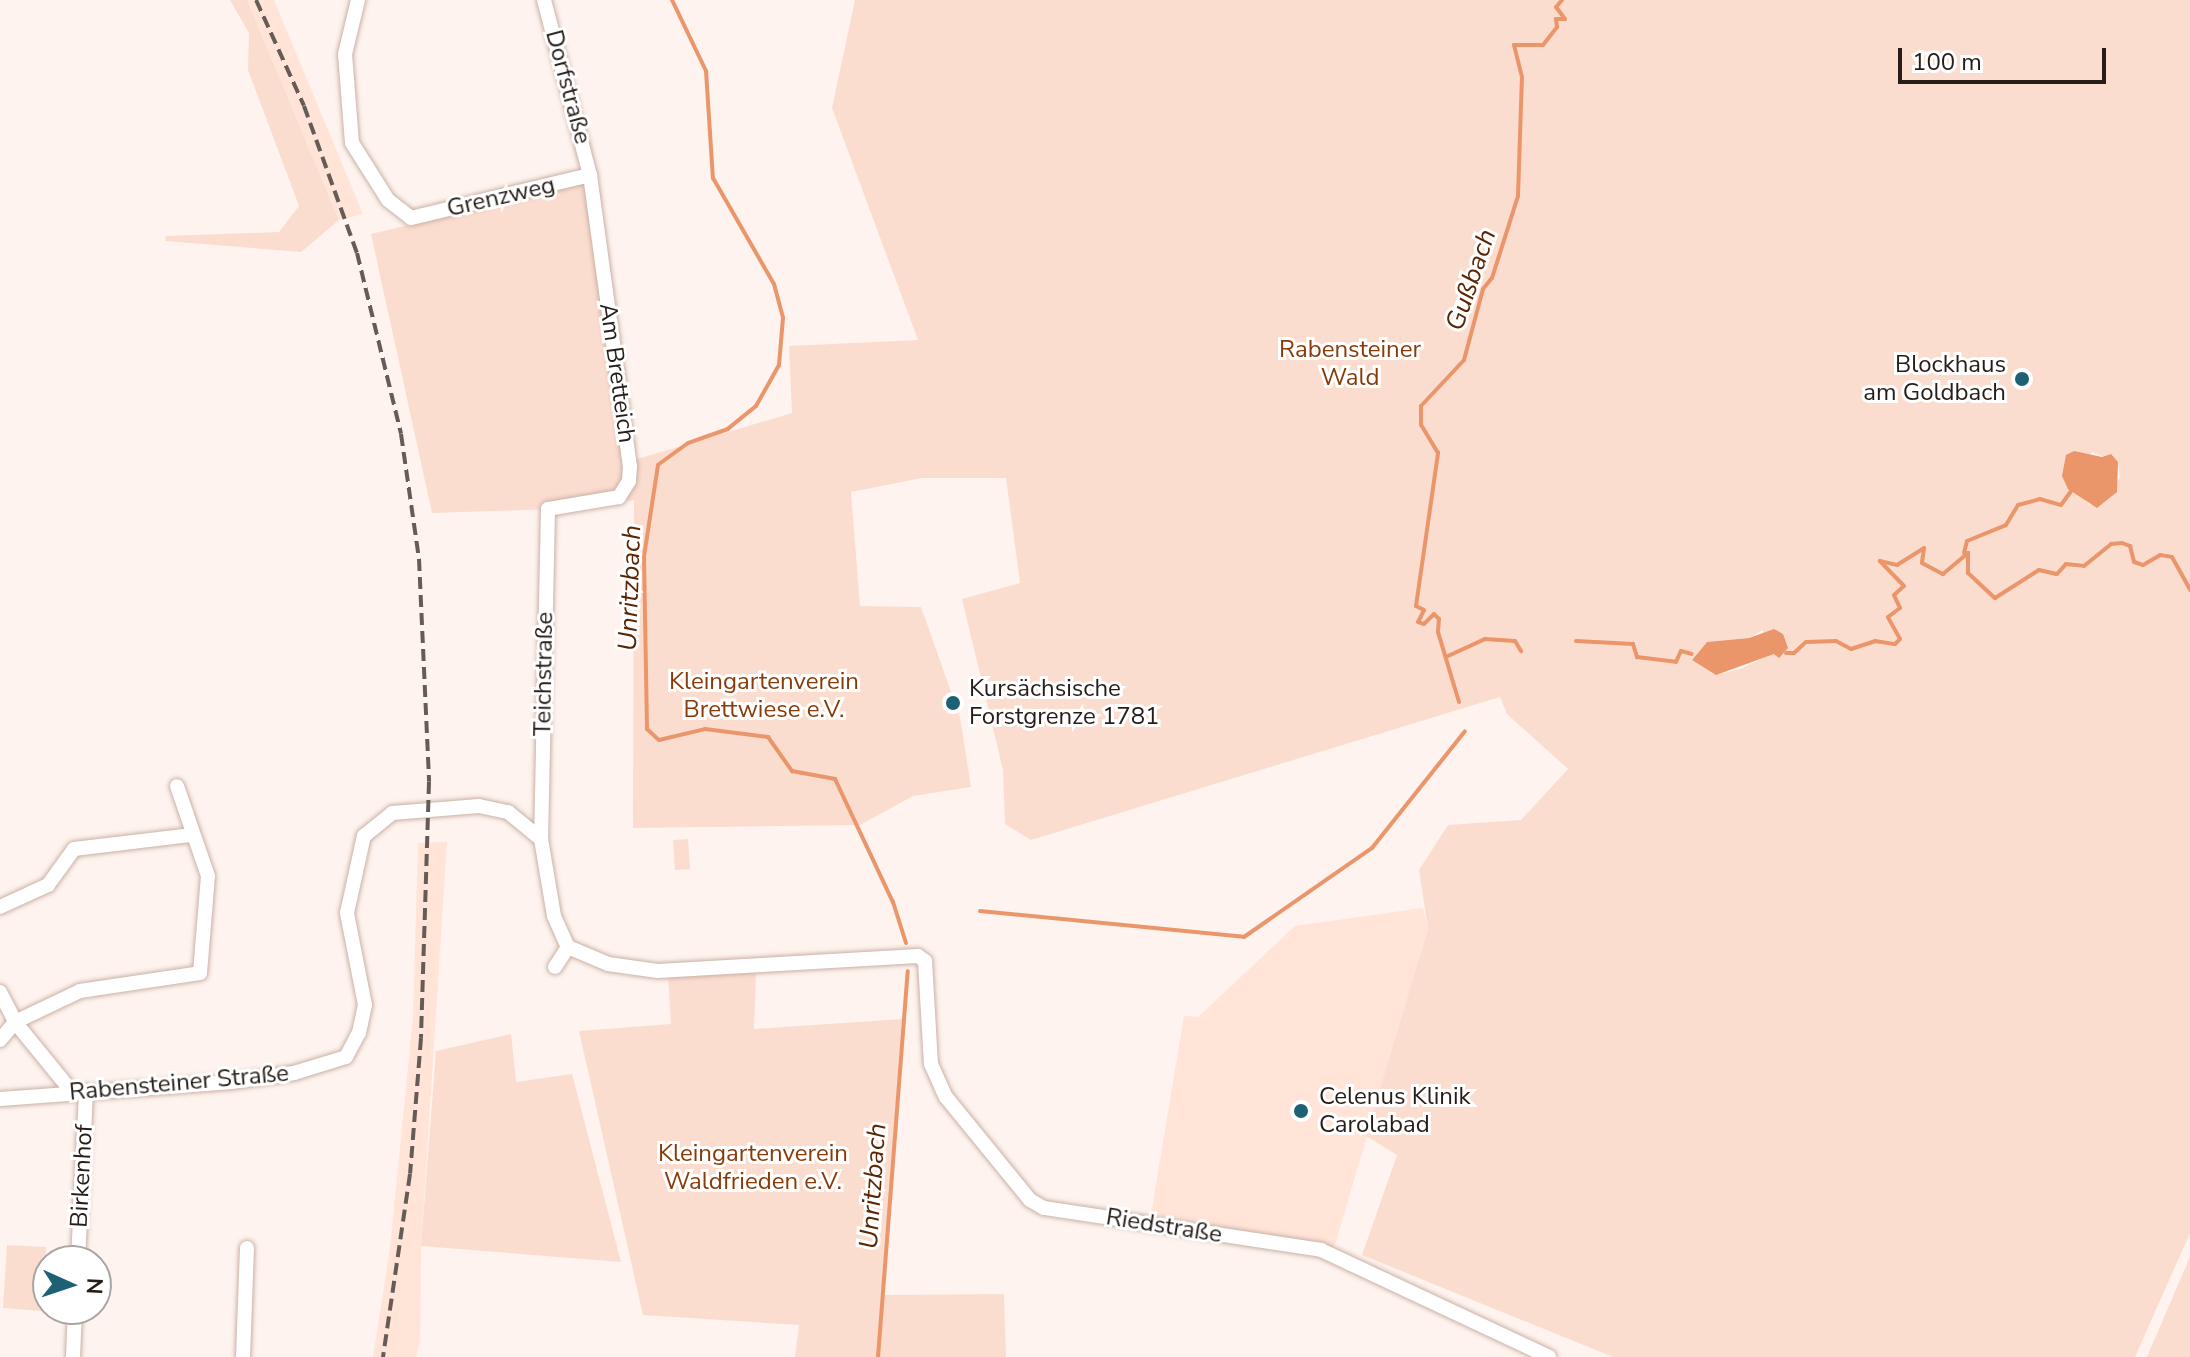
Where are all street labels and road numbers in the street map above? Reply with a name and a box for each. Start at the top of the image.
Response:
street label: Dorfstraße [539,27,597,147]
street label: Grenzweg [444,171,558,223]
street label: Am Bretteich [593,301,641,445]
street label: Teichstraße [529,612,559,736]
street label: Rabensteiner Straße [68,1059,290,1107]
street label: Birkenhof [65,1124,99,1228]
street label: Riedstraße [1104,1203,1224,1249]

